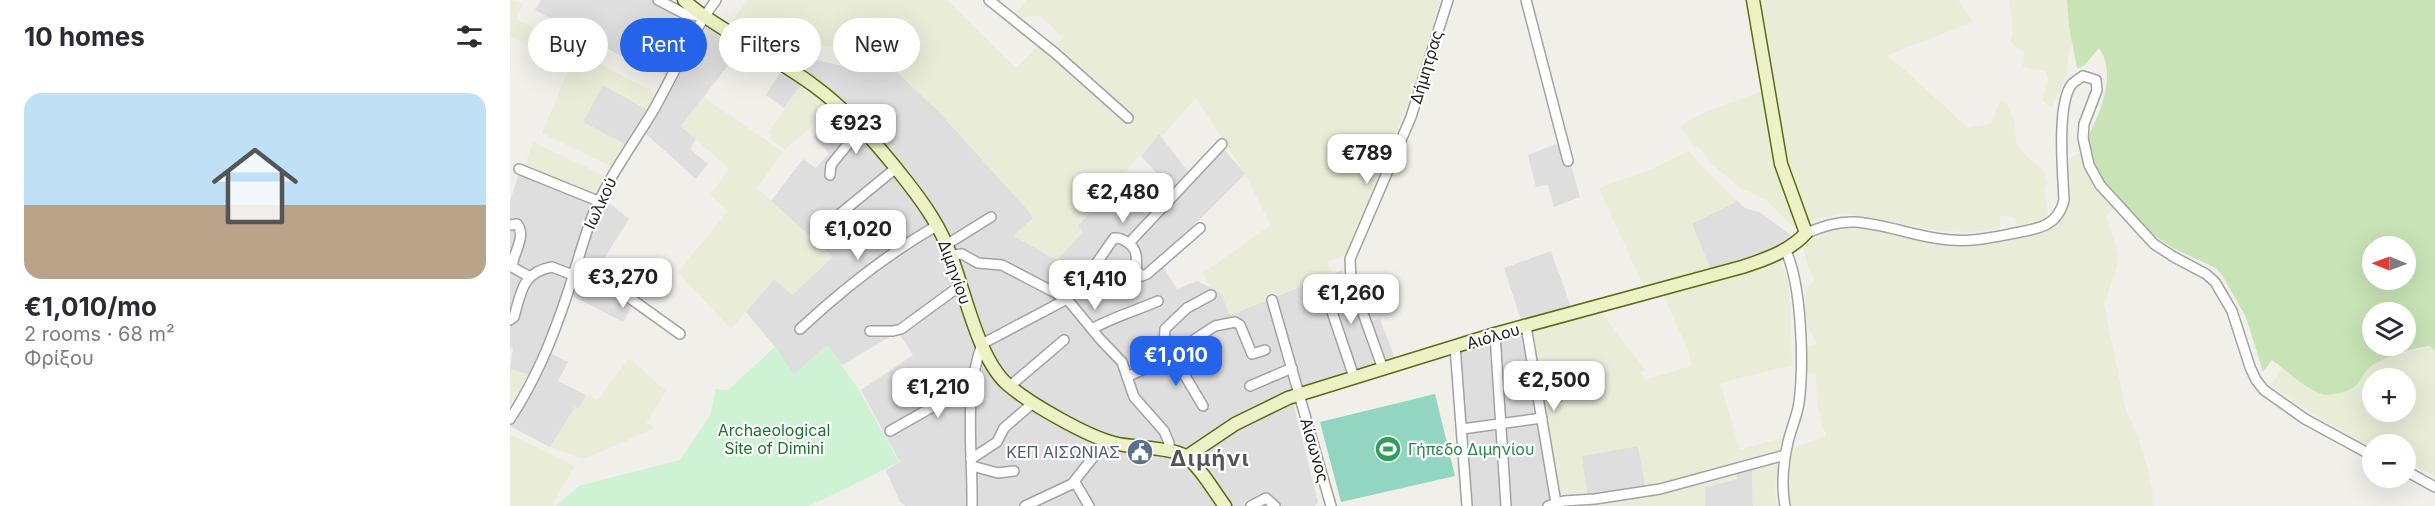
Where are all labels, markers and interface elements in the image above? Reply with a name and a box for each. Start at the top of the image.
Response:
chip: Buy [528,18,608,72]
chip: Rent [620,18,707,72]
chip: Filters [719,18,821,72]
chip: New [833,18,920,72]
icon: filters [453,20,486,53]
text: 10 homes [24,21,145,52]
street label: Δήμητρας [1405,28,1447,106]
pin: €923 [820,104,892,155]
text: €923 [830,111,882,135]
icon: home [201,132,309,240]
pin: €789 [1331,134,1403,185]
text: €789 [1341,141,1393,165]
pin: €2,480 [1074,173,1172,224]
street label: Ιωλκού [579,174,621,232]
text: €2,480 [1087,180,1160,204]
pin: €1,020 [809,210,907,261]
text: €1,020 [824,217,892,241]
north arrow [2362,236,2416,290]
map controls [2362,236,2416,488]
street label: Διμηνίου [934,237,976,307]
pin: €3,270 [574,258,672,309]
pin: €1,410 [1046,260,1144,311]
text: €3,270 [588,265,658,289]
text: €1,410 [1063,267,1127,291]
pin: €1,260 [1302,274,1400,325]
text: €1,260 [1317,281,1385,305]
text: €1,010/mo [24,291,157,322]
button: layers [2362,302,2416,356]
street label: Αιόλου [1464,319,1522,353]
text: 2 rooms · 68 m² [24,322,175,346]
pin: €1,010 [1127,336,1225,387]
text: €1,010 [1144,343,1208,367]
text: Φρίξου [24,346,94,370]
pin: €2,500 [1505,361,1603,412]
pin: €1,210 [889,368,987,419]
text: €2,500 [1518,368,1590,392]
button: + [2362,368,2416,422]
text: €1,210 [906,375,970,399]
street label: Αίσωνος [1296,415,1334,485]
park label: Archaeological Site of Dimini [718,420,830,458]
sports icon: Γήπεδο Διμηνίου [1373,434,1403,464]
button: − [2362,434,2416,488]
public building icon: ΚΕΠ ΑΙΣΩΝΙΑΣ [1125,437,1155,467]
place label: Γήπεδο Διμηνίου [1408,439,1534,459]
place label: ΚΕΠ ΑΙΣΩΝΙΑΣ [1006,442,1120,462]
district label: Διμήνι [1170,445,1250,471]

